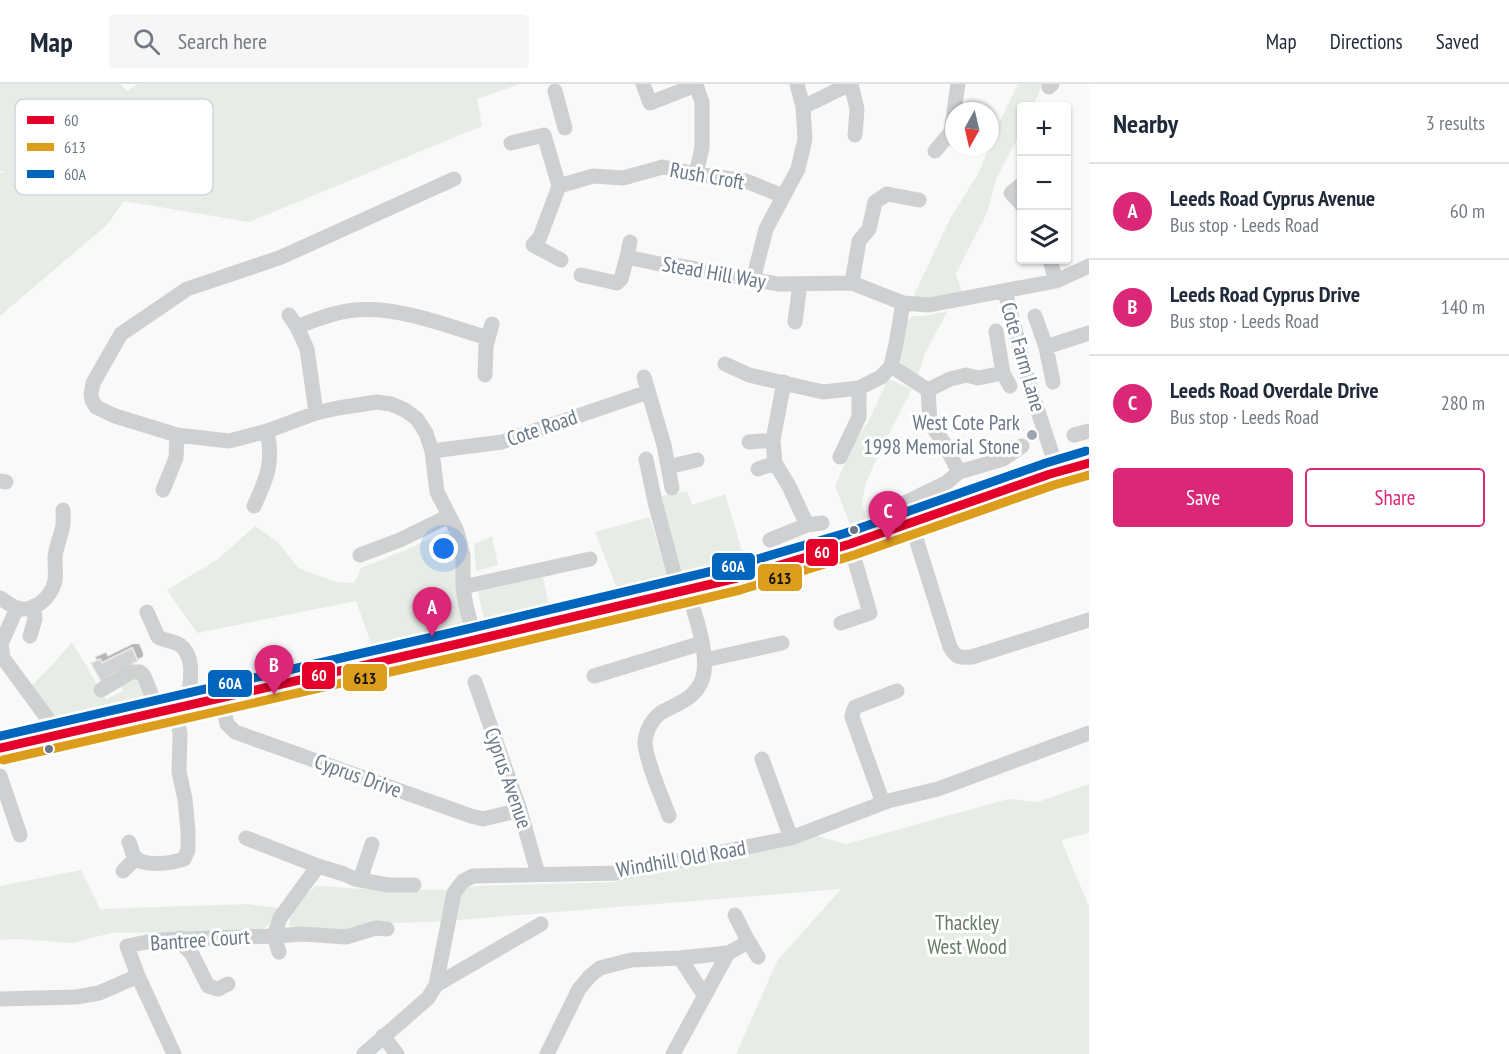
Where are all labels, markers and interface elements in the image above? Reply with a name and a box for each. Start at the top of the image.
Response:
search box [109,14,529,68]
text: Map [30,23,73,60]
icon: search [130,25,163,58]
text: Search here [178,27,267,55]
text: Map [1266,28,1297,55]
text: Directions [1330,28,1403,55]
text: Saved [1436,28,1479,55]
legend [15,99,213,195]
north arrow [945,102,999,156]
map controls [1017,102,1071,264]
button: + [1017,102,1071,156]
text: Nearby [1113,107,1178,140]
text: 60 [64,110,78,130]
text: 3 results [1426,110,1485,136]
text: 613 [64,137,86,157]
street label: Rush Croft [668,156,747,195]
button: − [1017,156,1071,210]
text: 60A [64,164,86,184]
text: Leeds Road Cyprus Avenue [1170,184,1375,212]
text: A [1127,198,1138,224]
text: 60 m [1450,198,1485,224]
button: layers [1017,210,1071,264]
text: Bus stop · Leeds Road [1170,212,1319,238]
street label: Stead Hill Way [660,250,768,295]
text: Leeds Road Cyprus Drive [1170,280,1360,308]
text: B [1128,294,1137,320]
text: 140 m [1441,294,1485,320]
street label: Cote Farm Lane [995,299,1052,415]
text: Bus stop · Leeds Road [1170,308,1319,334]
text: Leeds Road Overdale Drive [1170,376,1379,404]
text: C [1128,390,1137,416]
text: 280 m [1441,390,1485,416]
street label: Cote Road [503,403,581,452]
text: Bus stop · Leeds Road [1170,404,1319,430]
place label: West Cote Park 1998 Memorial Stone [863,409,1020,460]
marker: West Cote Park 1998 Memorial Stone [1025,428,1039,442]
button: Save [1113,468,1293,527]
button: Share [1305,468,1485,527]
pin: C [868,492,908,541]
unlabelled marker [848,524,860,536]
your location [429,534,458,563]
line badge: 60 [805,538,839,567]
text: 60 [814,542,830,562]
line badge: 60A [711,552,756,581]
text: 60A [721,556,746,576]
line badge: 613 [757,563,803,592]
text: 613 [769,568,791,588]
pin: A [412,588,452,637]
pin: B [254,646,294,695]
line badge: 60 [301,661,336,690]
line badge: 613 [342,663,388,692]
text: 60 [311,665,327,685]
text: 613 [354,668,376,688]
line badge: 60A [207,669,253,698]
text: 60A [218,673,243,693]
street label: Cyprus Avenue [479,724,538,832]
unlabelled marker [43,743,55,755]
street label: Cyprus Drive [311,747,405,804]
street label: Windhill Old Road [614,834,748,883]
park label: Thackley West Wood [927,909,1007,960]
street label: Bantree Court [149,923,251,956]

